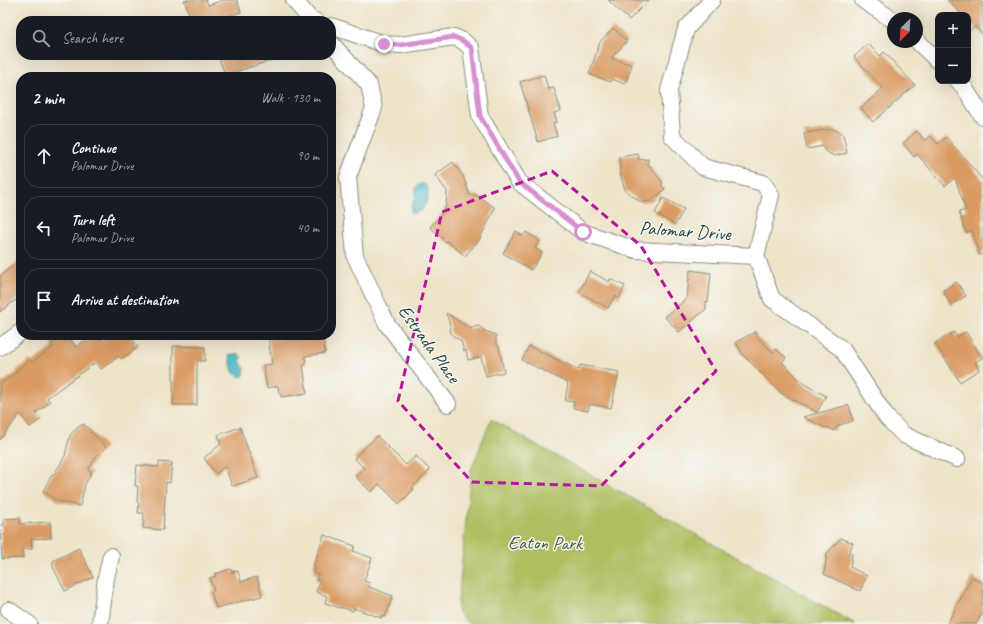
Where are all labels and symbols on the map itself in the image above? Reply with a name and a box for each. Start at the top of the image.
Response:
north arrow [887,12,923,48]
route end [375,35,393,53]
street label: Palomar Drive [639,216,733,246]
route start [574,223,592,241]
street label: Estrada Place [393,300,466,389]
park label: Eaton Park [508,531,584,555]

